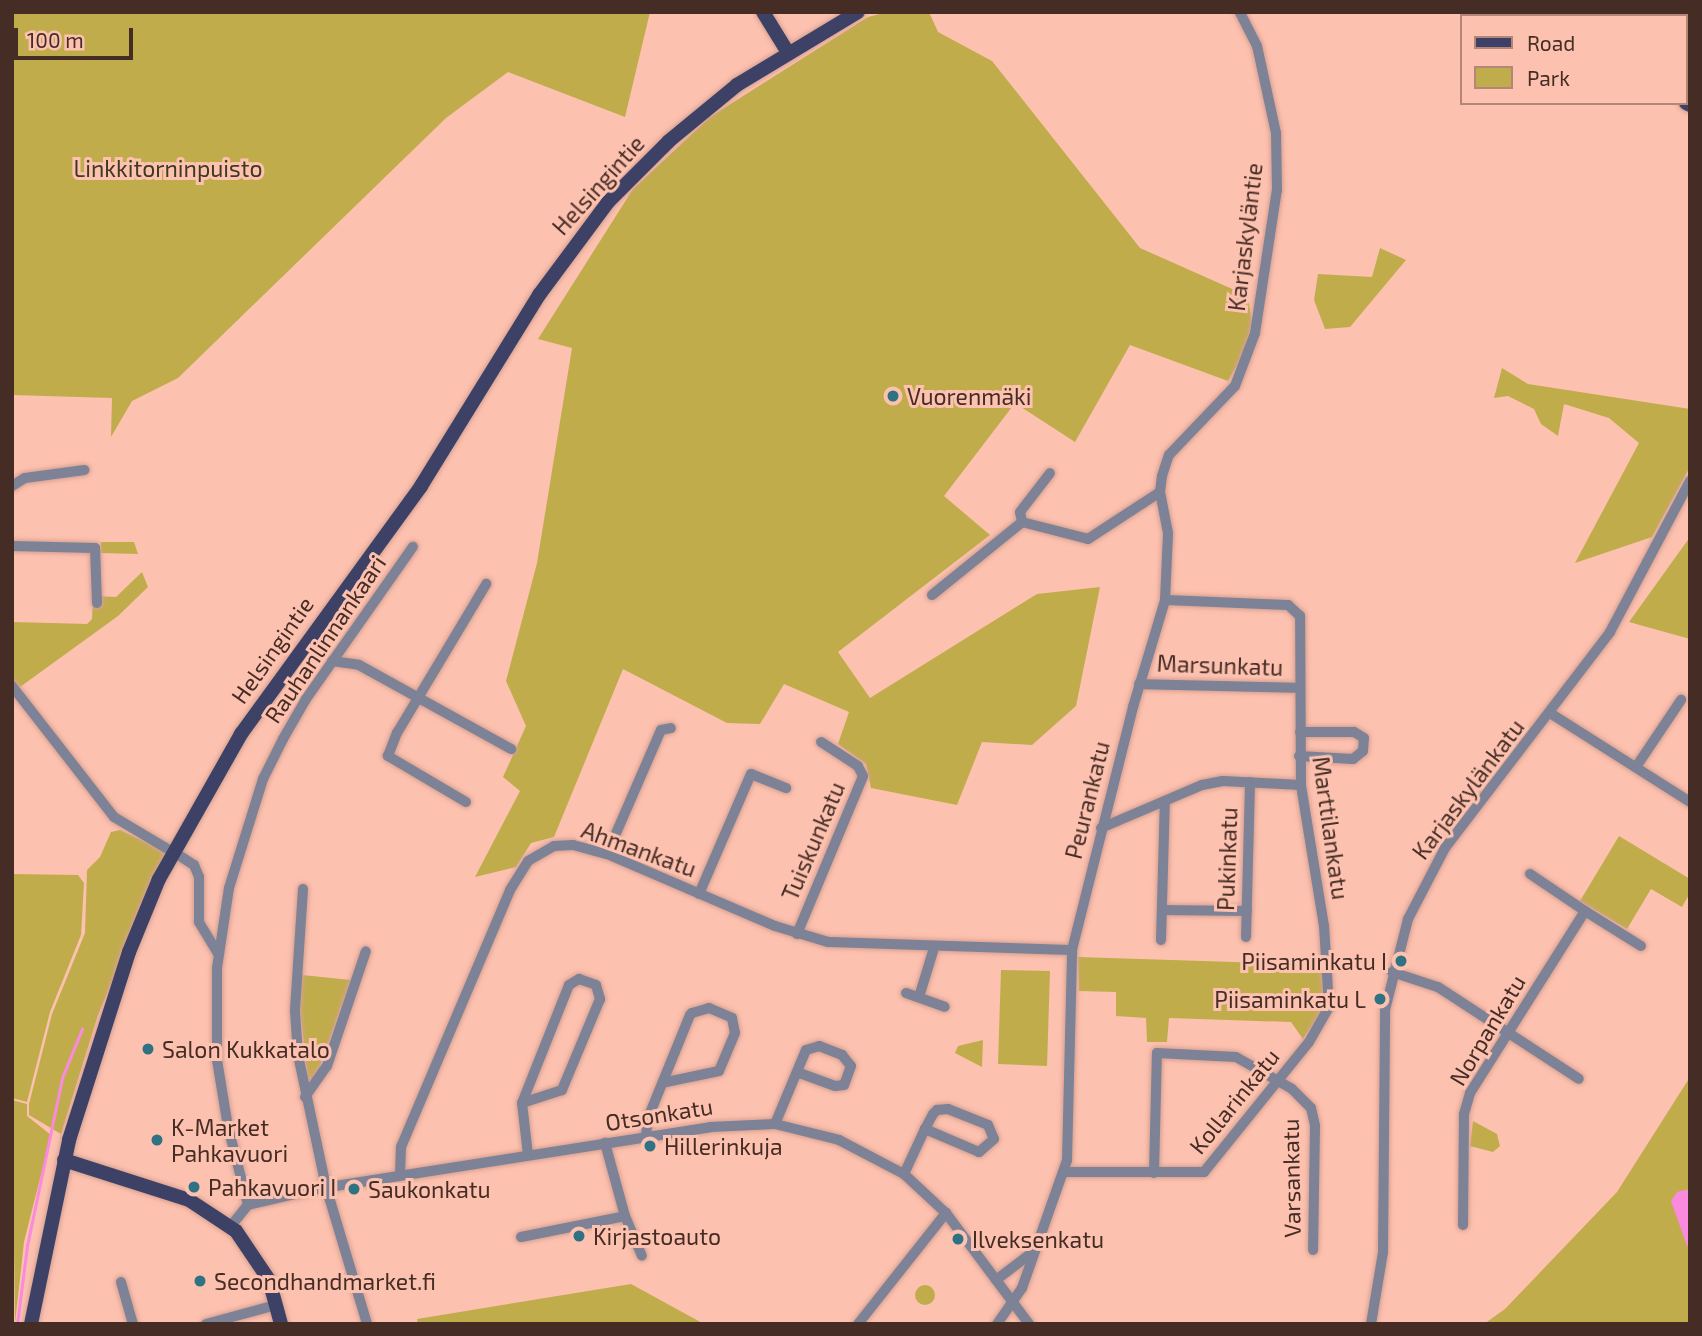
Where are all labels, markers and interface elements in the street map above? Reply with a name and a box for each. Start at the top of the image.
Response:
scale bar [18,14,136,58]
legend [1460,14,1688,105]
text: 100 m [27,27,84,52]
text: Road [1527,30,1575,55]
text: Park [1527,65,1570,90]
street label: Helsingintie [546,130,650,240]
park label: Linkkitorninpuisto [73,154,263,182]
street label: Karjaskyläntie [1222,161,1268,313]
place label: Vuorenmäki [907,382,1031,410]
marker: Vuorenmäki [885,388,901,404]
street label: Rauhanlinnankaari [259,550,391,728]
street label: Helsingintie [225,591,319,709]
street label: Marsunkatu [1156,649,1284,681]
street label: Karjaskylänkatu [1406,713,1530,865]
street label: Peurankatu [1059,738,1115,862]
street label: Marttilankatu [1307,755,1355,901]
street label: Tuiskunkatu [776,778,850,904]
street label: Pukinkatu [1211,807,1243,911]
street label: Ahmankatu [578,816,700,882]
place label: Piisaminkatu I [1241,947,1387,975]
marker: Piisaminkatu I [1393,953,1409,969]
street label: Norpankatu [1443,970,1531,1090]
place label: Piisaminkatu L [1214,985,1366,1013]
marker: Piisaminkatu L [1372,991,1388,1007]
place label: Salon Kukkatalo [162,1035,330,1063]
marker: Salon Kukkatalo [140,1041,156,1057]
street label: Kollarinkatu [1183,1043,1285,1159]
street label: Otsonkatu [603,1092,715,1136]
place label: K-Market Pahkavuori [171,1113,288,1167]
street label: Varsankatu [1276,1118,1306,1238]
marker: K-Market Pahkavuori [149,1132,165,1148]
place label: Hillerinkuja [664,1132,783,1160]
marker: Hillerinkuja [642,1138,658,1154]
place label: Pahkavuori I [208,1173,336,1201]
place label: Saukonkatu [368,1175,491,1203]
marker: Pahkavuori I [186,1179,202,1195]
marker: Saukonkatu [346,1181,362,1197]
place label: Kirjastoauto [593,1222,721,1250]
place label: Ilveksenkatu [972,1225,1104,1253]
marker: Kirjastoauto [571,1228,587,1244]
marker: Ilveksenkatu [950,1231,966,1247]
place label: Secondhandmarket.fi [214,1267,436,1295]
marker: Secondhandmarket.fi [192,1273,208,1289]

